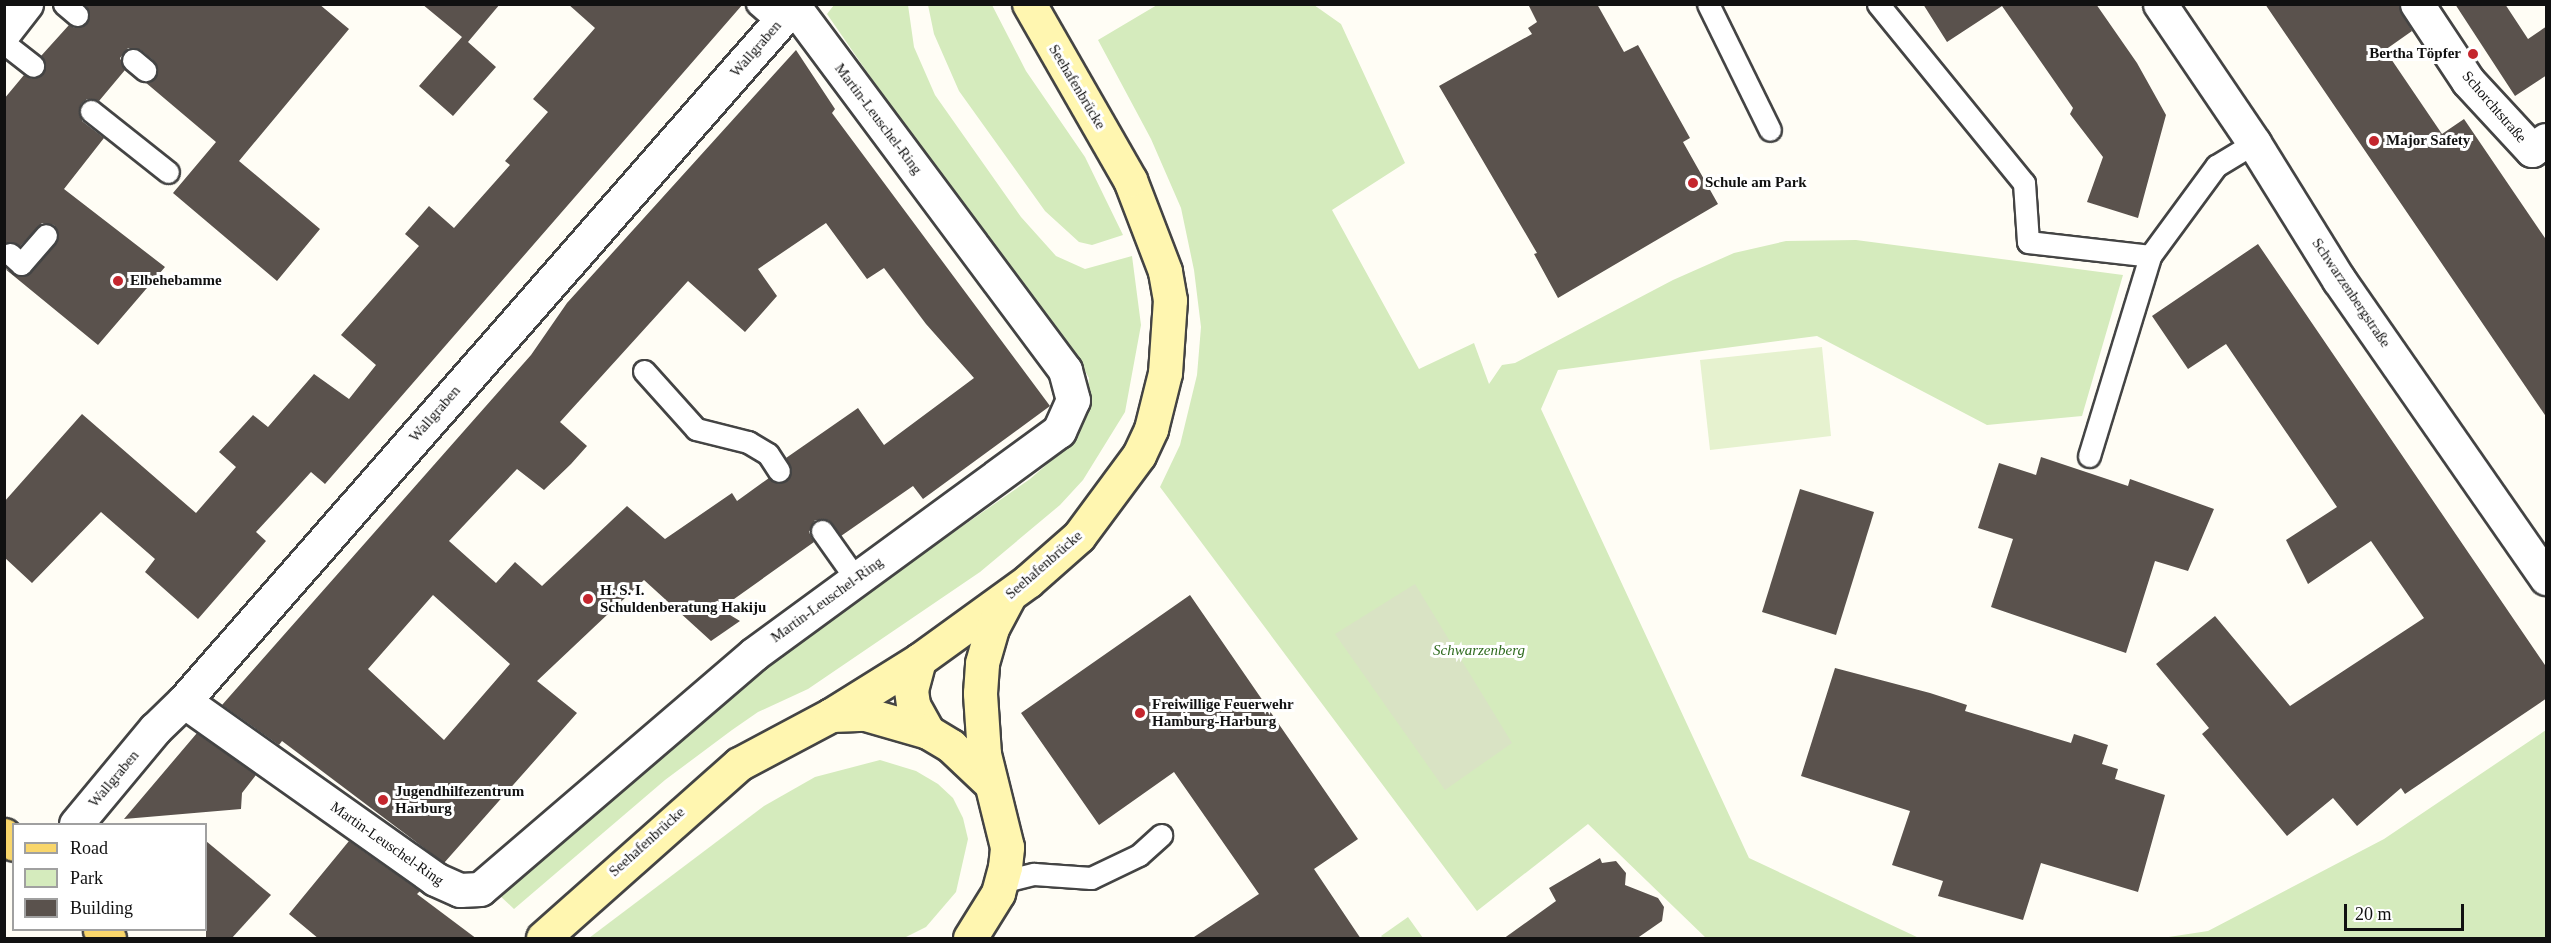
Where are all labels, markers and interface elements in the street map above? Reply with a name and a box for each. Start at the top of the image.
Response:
street label: Wallgraben [727,17,785,81]
street label: Seehafenbrücke [1045,41,1109,133]
place label: Bertha Töpfer [2369,45,2461,63]
marker: Bertha Töpfer [2466,47,2480,61]
street label: Martin-Leuschel-Ring [830,60,926,178]
street label: Schorchtstraße [2458,67,2530,147]
place label: Major Safety [2386,132,2471,150]
marker: Major Safety [2367,134,2381,148]
place label: Schule am Park [1705,174,1807,192]
marker: Schule am Park [1686,176,1700,190]
street label: Schwarzenbergstraße [2308,235,2394,351]
place label: Elbehebamme [130,272,222,290]
marker: Elbehebamme [111,274,125,288]
street label: Wallgraben [406,382,464,446]
street label: Seehafenbrücke [1002,527,1086,603]
street label: Martin-Leuschel-Ring [767,553,887,647]
place label: H. S. I. Schuldenberatung Hakiju [600,581,766,616]
marker: H. S. I. Schuldenberatung Hakiju [581,592,595,606]
park label: Schwarzenberg [1433,642,1525,660]
place label: Freiwillige Feuerwehr Hamburg-Harburg [1152,695,1294,730]
marker: Freiwillige Feuerwehr Hamburg-Harburg [1133,706,1147,720]
street label: Wallgraben [85,747,143,811]
place label: Jugendhilfezentrum Harburg [395,782,524,817]
marker: Jugendhilfezentrum Harburg [376,793,390,807]
street label: Martin-Leuschel-Ring [327,798,447,890]
street label: Seehafenbrücke [605,803,689,881]
legend [12,823,207,931]
text: Road [70,838,108,858]
text: Park [70,868,103,888]
scale bar [2347,892,2467,930]
text: Building [70,898,133,918]
text: 20 m [2355,904,2392,924]

